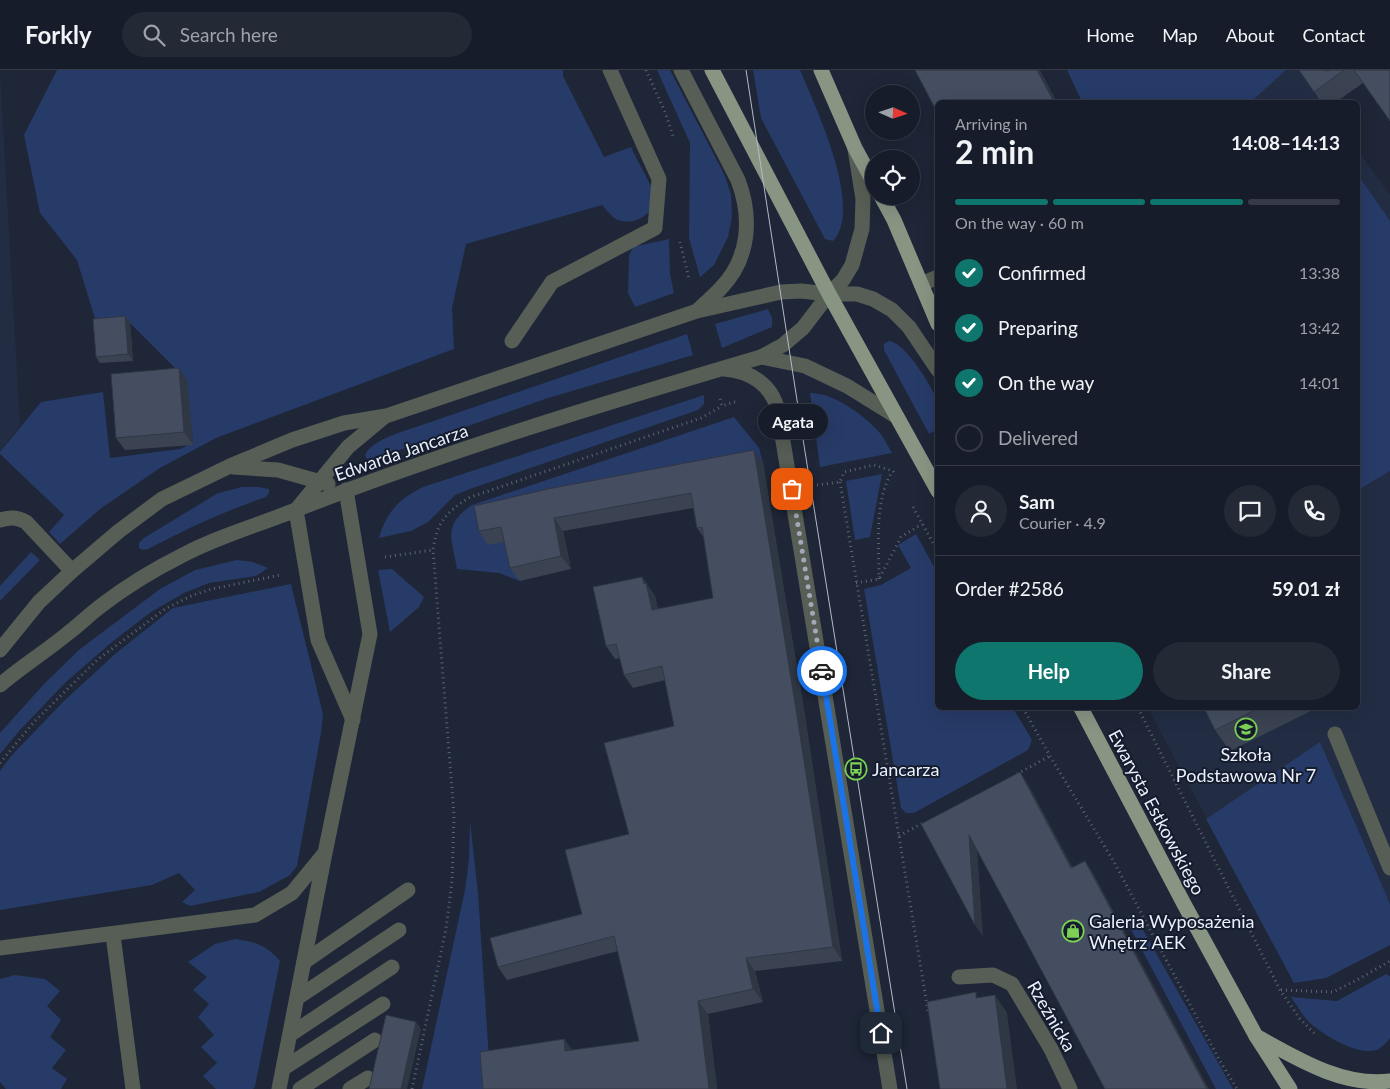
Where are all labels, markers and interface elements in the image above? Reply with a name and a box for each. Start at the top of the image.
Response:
search box [122,12,472,57]
text: Forkly [25,20,92,49]
icon: search [140,21,168,49]
text: Search here [180,23,278,46]
text: Home [1086,24,1134,46]
text: Map [1162,24,1198,46]
text: About [1226,24,1275,46]
text: Contact [1303,24,1365,46]
north arrow [865,85,920,140]
map controls [865,85,920,205]
text: Arriving in [955,114,1028,133]
text: 14:08–14:13 [1231,131,1340,154]
text: 2 min [955,132,1034,171]
button: locate [865,150,920,205]
text: On the way · 60 m [955,213,1084,232]
icon: check [955,259,983,287]
text: Confirmed [998,261,1086,284]
text: 13:38 [1299,263,1340,282]
icon: check [955,314,983,342]
text: Preparing [998,316,1078,339]
text: 13:42 [1299,318,1340,337]
icon: check [955,369,983,397]
text: On the way [998,371,1094,394]
text: 14:01 [1299,373,1340,392]
callout: Agata [757,404,827,439]
text: Agata [772,412,814,431]
street label: Edwarda Jancarza [331,419,471,485]
text: Delivered [998,426,1078,449]
pin [771,468,813,510]
icon: bag [778,475,806,503]
button: person [955,485,1007,537]
button: chat [1224,485,1276,537]
button: phone [1288,485,1340,537]
text: Sam [1019,490,1055,513]
text: Courier · 4.9 [1019,513,1106,532]
text: Order #2586 [955,577,1064,600]
text: 59.01 zł [1272,577,1340,600]
button: Help [955,642,1143,700]
button: Share [1153,642,1340,700]
courier [797,646,847,696]
icon: car [808,657,836,685]
school or university icon: Szkoła Podstawowa Nr 7 [1234,717,1258,741]
street label: Ewarysta Estkowskiego [1104,726,1210,898]
place label: Szkoła Podstawowa Nr 7 [1176,743,1316,786]
bus stop icon: Jancarza [844,757,868,781]
place label: Jancarza [872,758,939,780]
place label: Galeria Wyposażenia Wnętrz AEK [1089,910,1254,953]
shop icon: Galeria Wyposażenia Wnętrz AEK [1061,919,1085,943]
street label: Rzeźnicka [1023,977,1081,1055]
pin [860,1012,902,1054]
icon: home [867,1019,895,1047]

